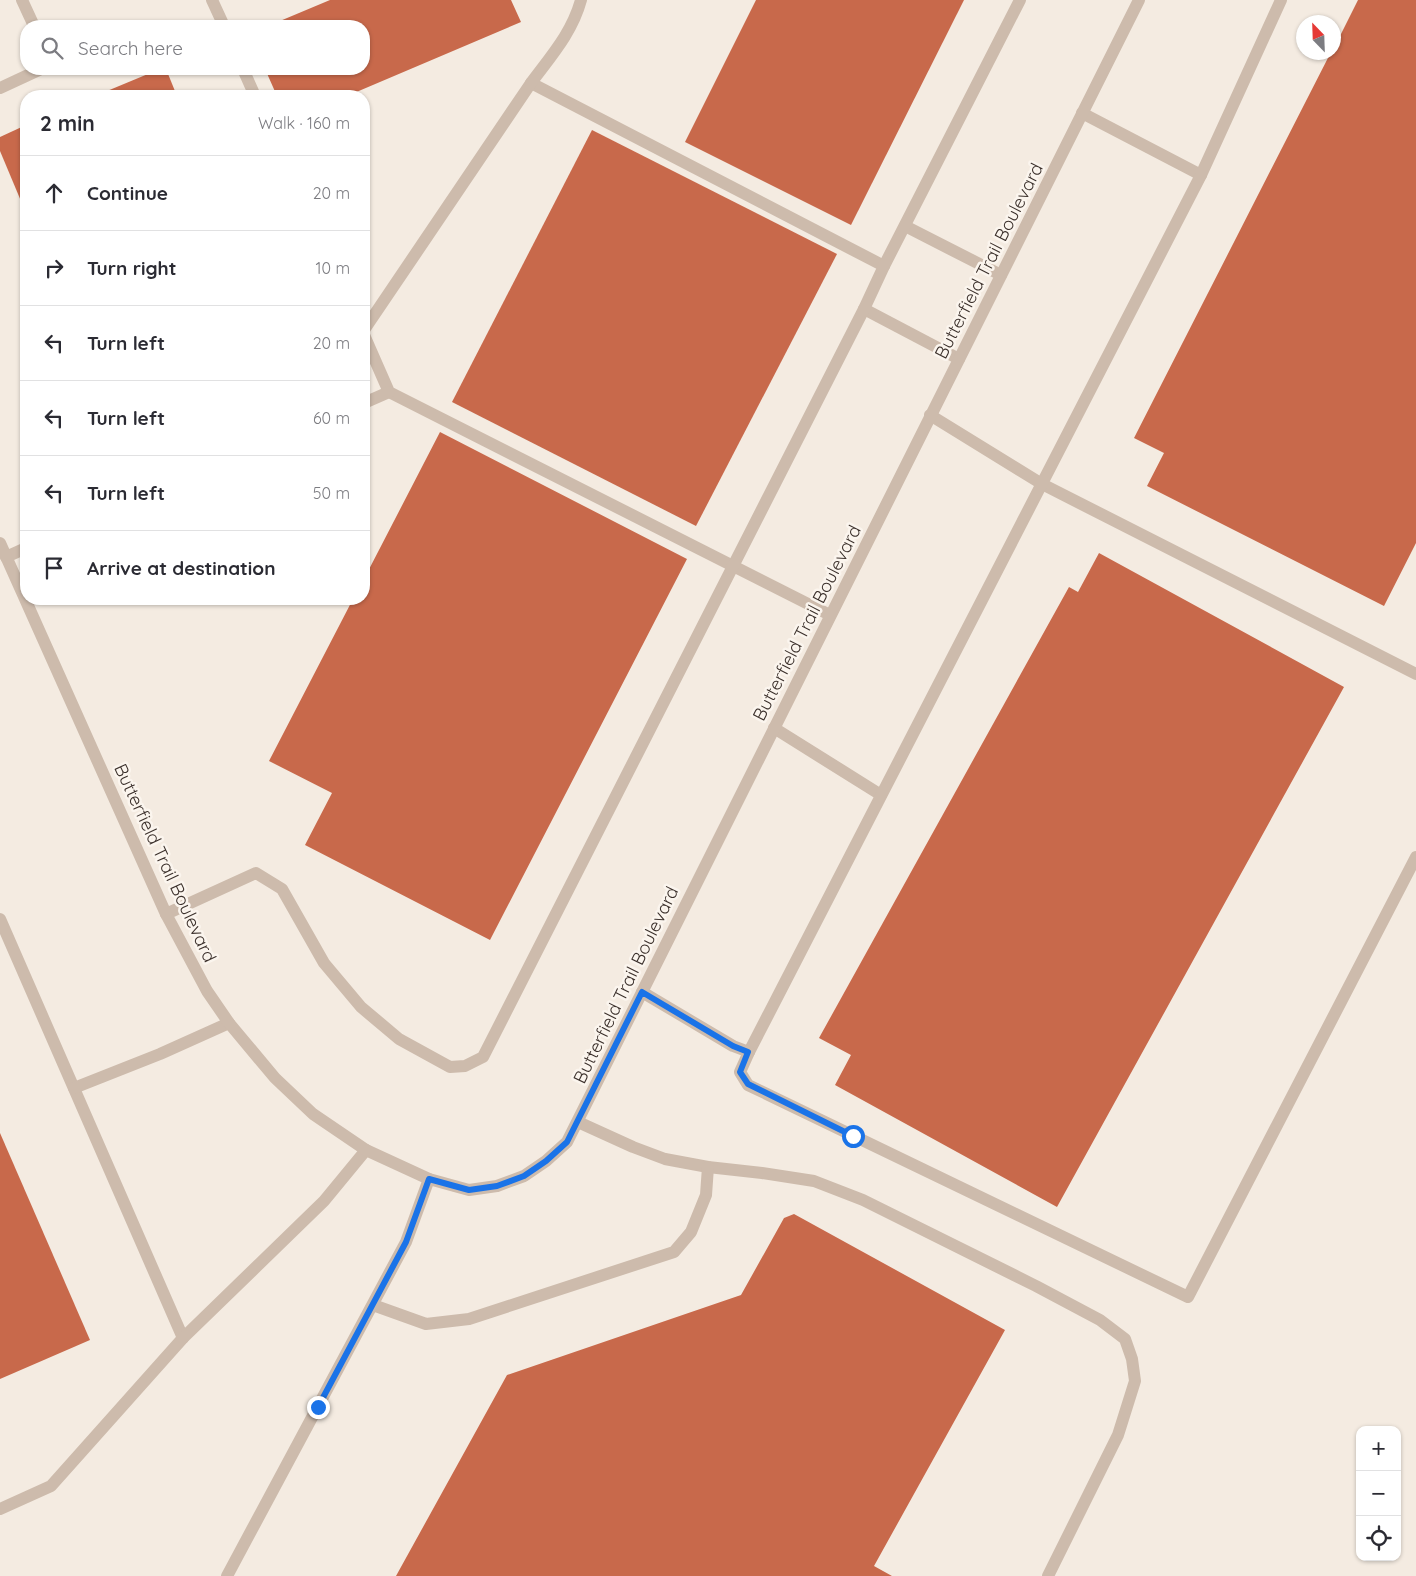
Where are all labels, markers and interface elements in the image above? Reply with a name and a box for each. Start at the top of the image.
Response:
north arrow [1296,15,1341,60]
search box [20,20,370,75]
icon: search [38,34,66,62]
text: Search here [78,36,183,60]
text: 2 min [40,110,95,136]
text: Walk · 160 m [258,113,350,133]
street label: Butterfield Trail Boulevard [929,159,1048,362]
icon: ahead [40,179,68,207]
text: Continue [87,181,168,205]
text: 20 m [313,183,350,203]
icon: right [40,254,68,282]
text: Turn right [87,256,176,280]
text: 10 m [316,258,350,278]
icon: left [40,329,68,357]
text: Turn left [87,331,165,355]
text: 20 m [313,333,350,353]
icon: left [40,404,68,432]
text: Turn left [87,406,165,430]
text: 60 m [313,408,350,428]
icon: left [40,479,68,507]
text: Turn left [87,481,165,505]
text: 50 m [313,483,350,503]
street label: Butterfield Trail Boulevard [747,521,866,724]
icon: arrive [40,554,68,582]
text: Arrive at destination [87,556,276,580]
street label: Butterfield Trail Boulevard [109,760,222,966]
street label: Butterfield Trail Boulevard [568,882,683,1087]
route start [842,1125,865,1148]
route end [307,1396,330,1419]
map controls [1356,1426,1401,1561]
button: + [1356,1426,1401,1471]
button: − [1356,1471,1401,1516]
button: locate [1356,1516,1401,1561]

